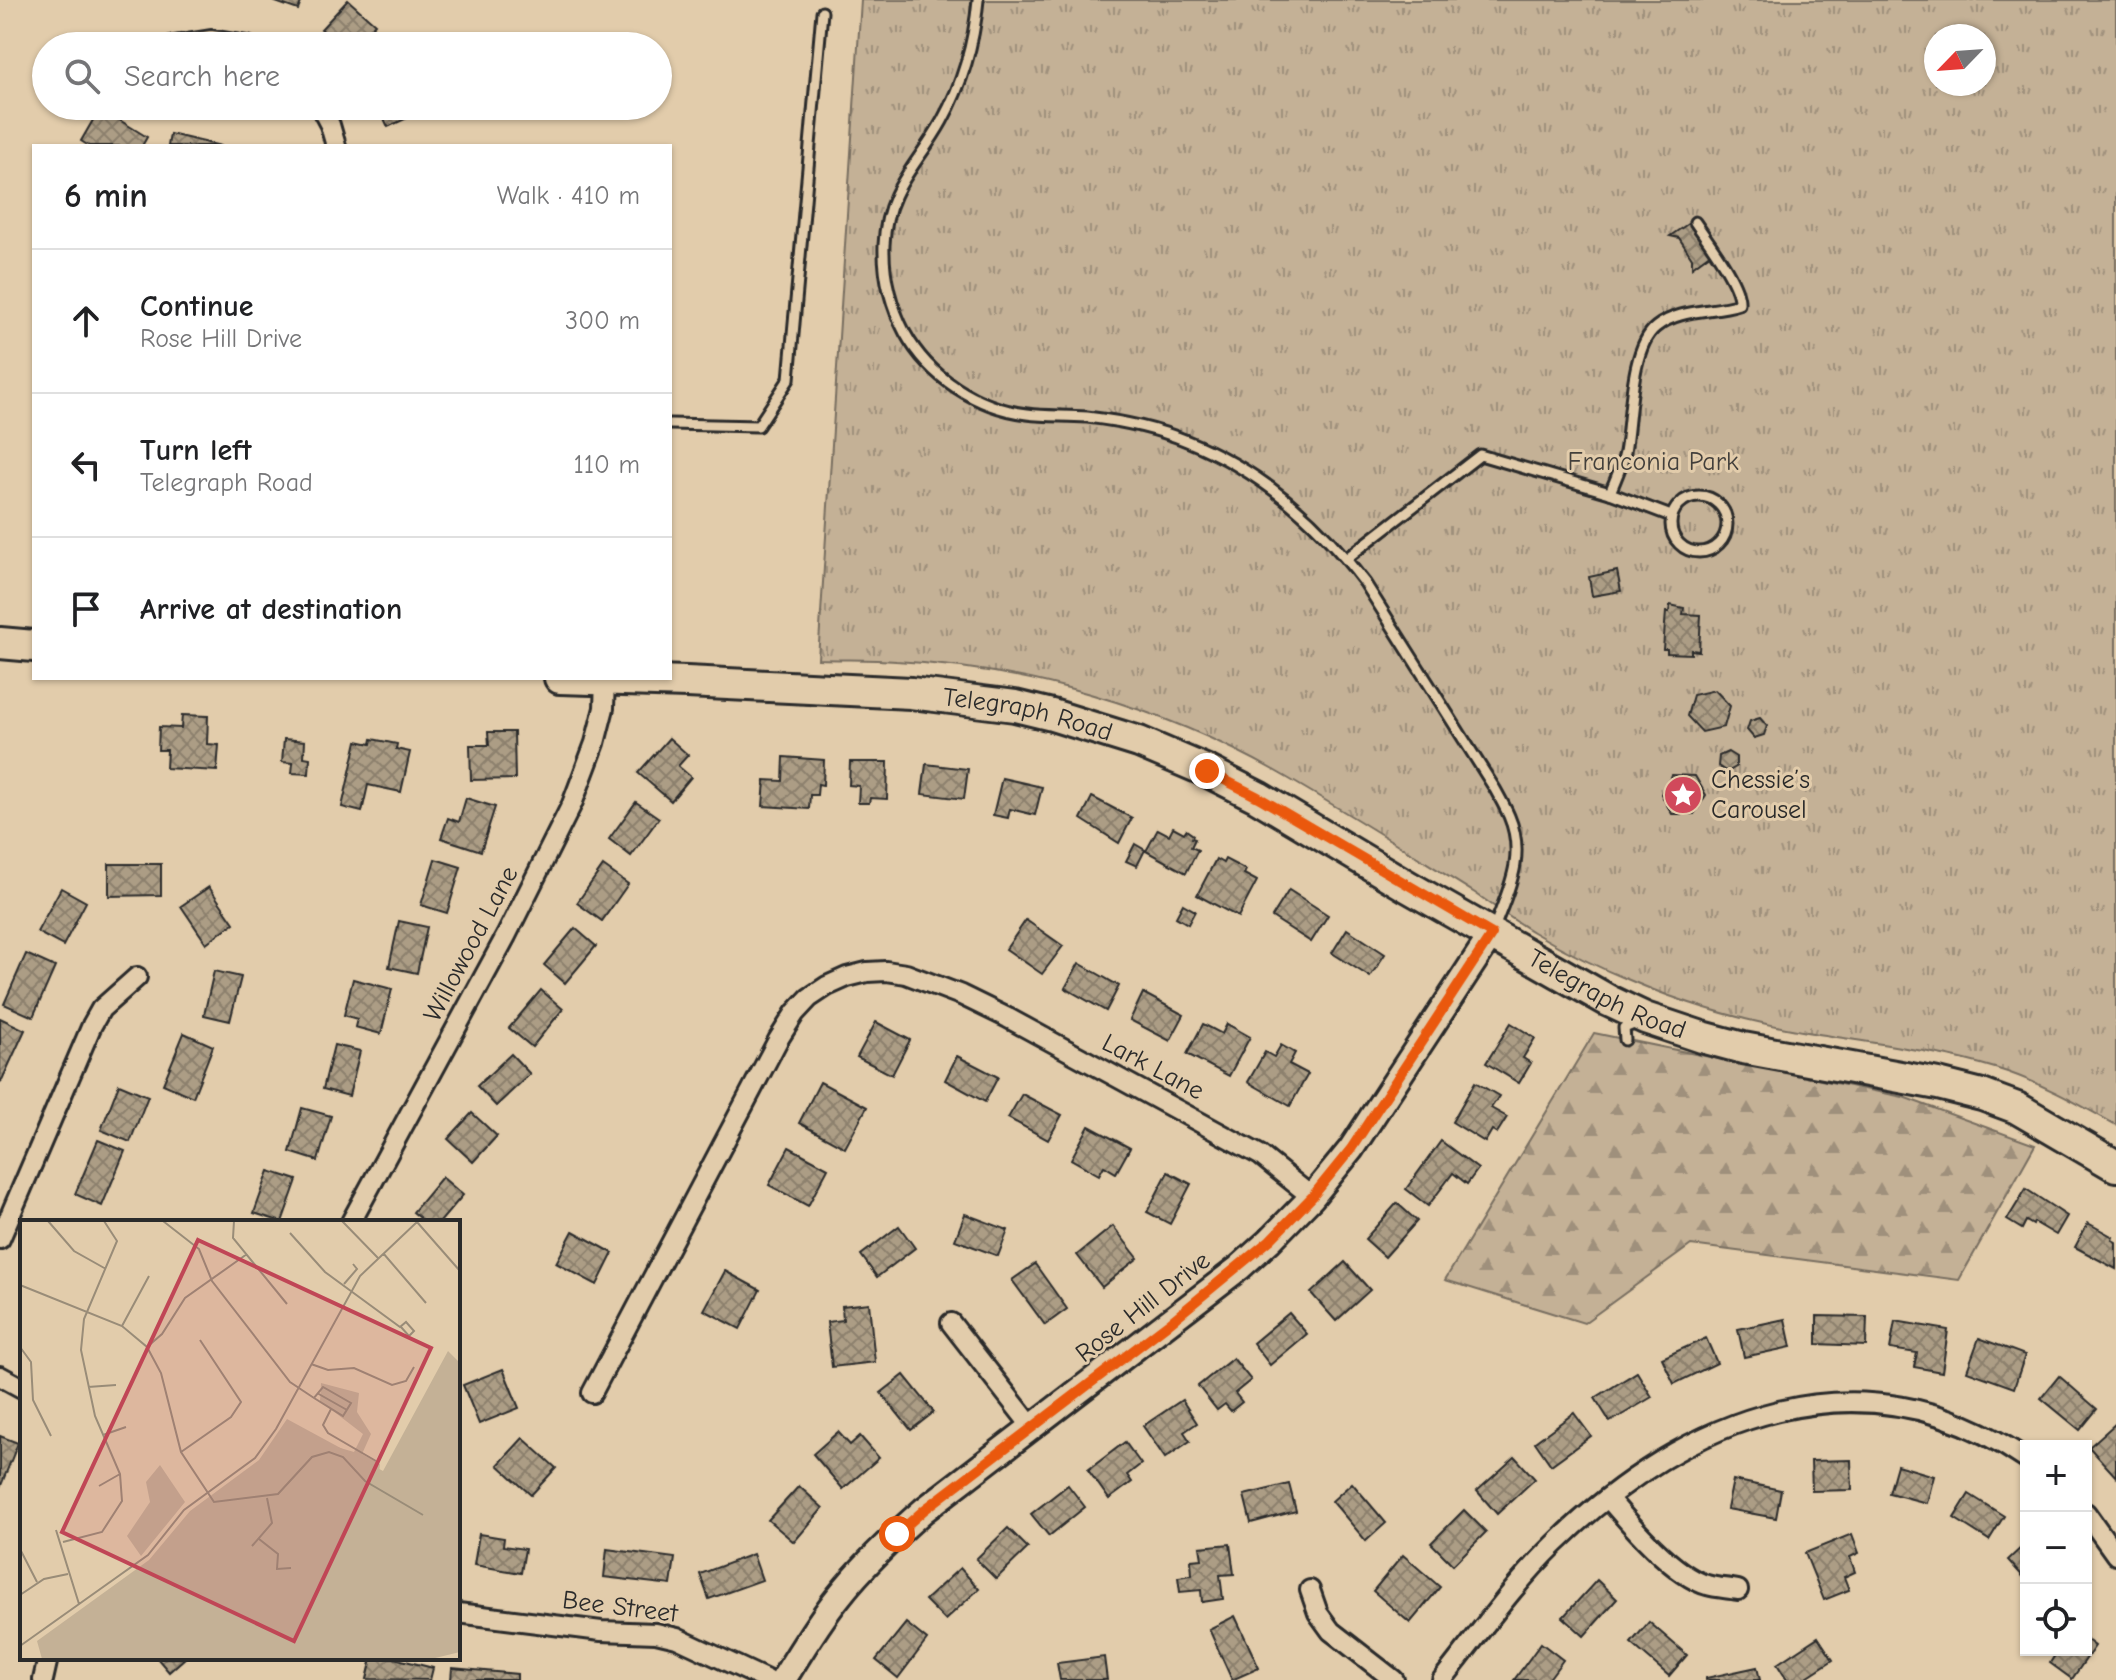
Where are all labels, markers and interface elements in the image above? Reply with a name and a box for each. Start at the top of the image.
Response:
north arrow [1924,24,1996,96]
search box [32,32,672,120]
icon: search [60,54,104,98]
text: Search here [124,59,280,94]
text: 6 min [64,176,148,216]
text: Walk · 410 m [497,181,640,211]
text: Continue [140,289,254,324]
icon: ahead [64,299,108,343]
text: 300 m [565,306,640,336]
text: Rose Hill Drive [140,324,302,354]
text: Turn left [140,433,252,468]
icon: left [64,443,108,487]
park label: Franconia Park [1567,447,1739,477]
text: 110 m [573,450,640,480]
text: Telegraph Road [140,468,313,498]
icon: arrive [64,587,108,631]
text: Arrive at destination [140,592,402,627]
street label: Telegraph Road [941,682,1116,748]
route end [1189,753,1225,789]
place label: Chessie’s Carousel [1711,765,1810,825]
place icon: Chessie’s Carousel [1662,774,1704,816]
street label: Willowood Lane [417,861,525,1027]
street label: Telegraph Road [1523,943,1690,1046]
street label: Lark Lane [1097,1028,1209,1106]
inset map [20,1220,460,1660]
street label: Rose Hill Drive [1070,1245,1216,1369]
map controls [2020,1440,2092,1656]
button: + [2020,1440,2092,1512]
button: − [2020,1512,2092,1584]
route start [879,1516,915,1552]
button: locate [2020,1584,2092,1656]
street label: Bee Street [561,1585,681,1629]

